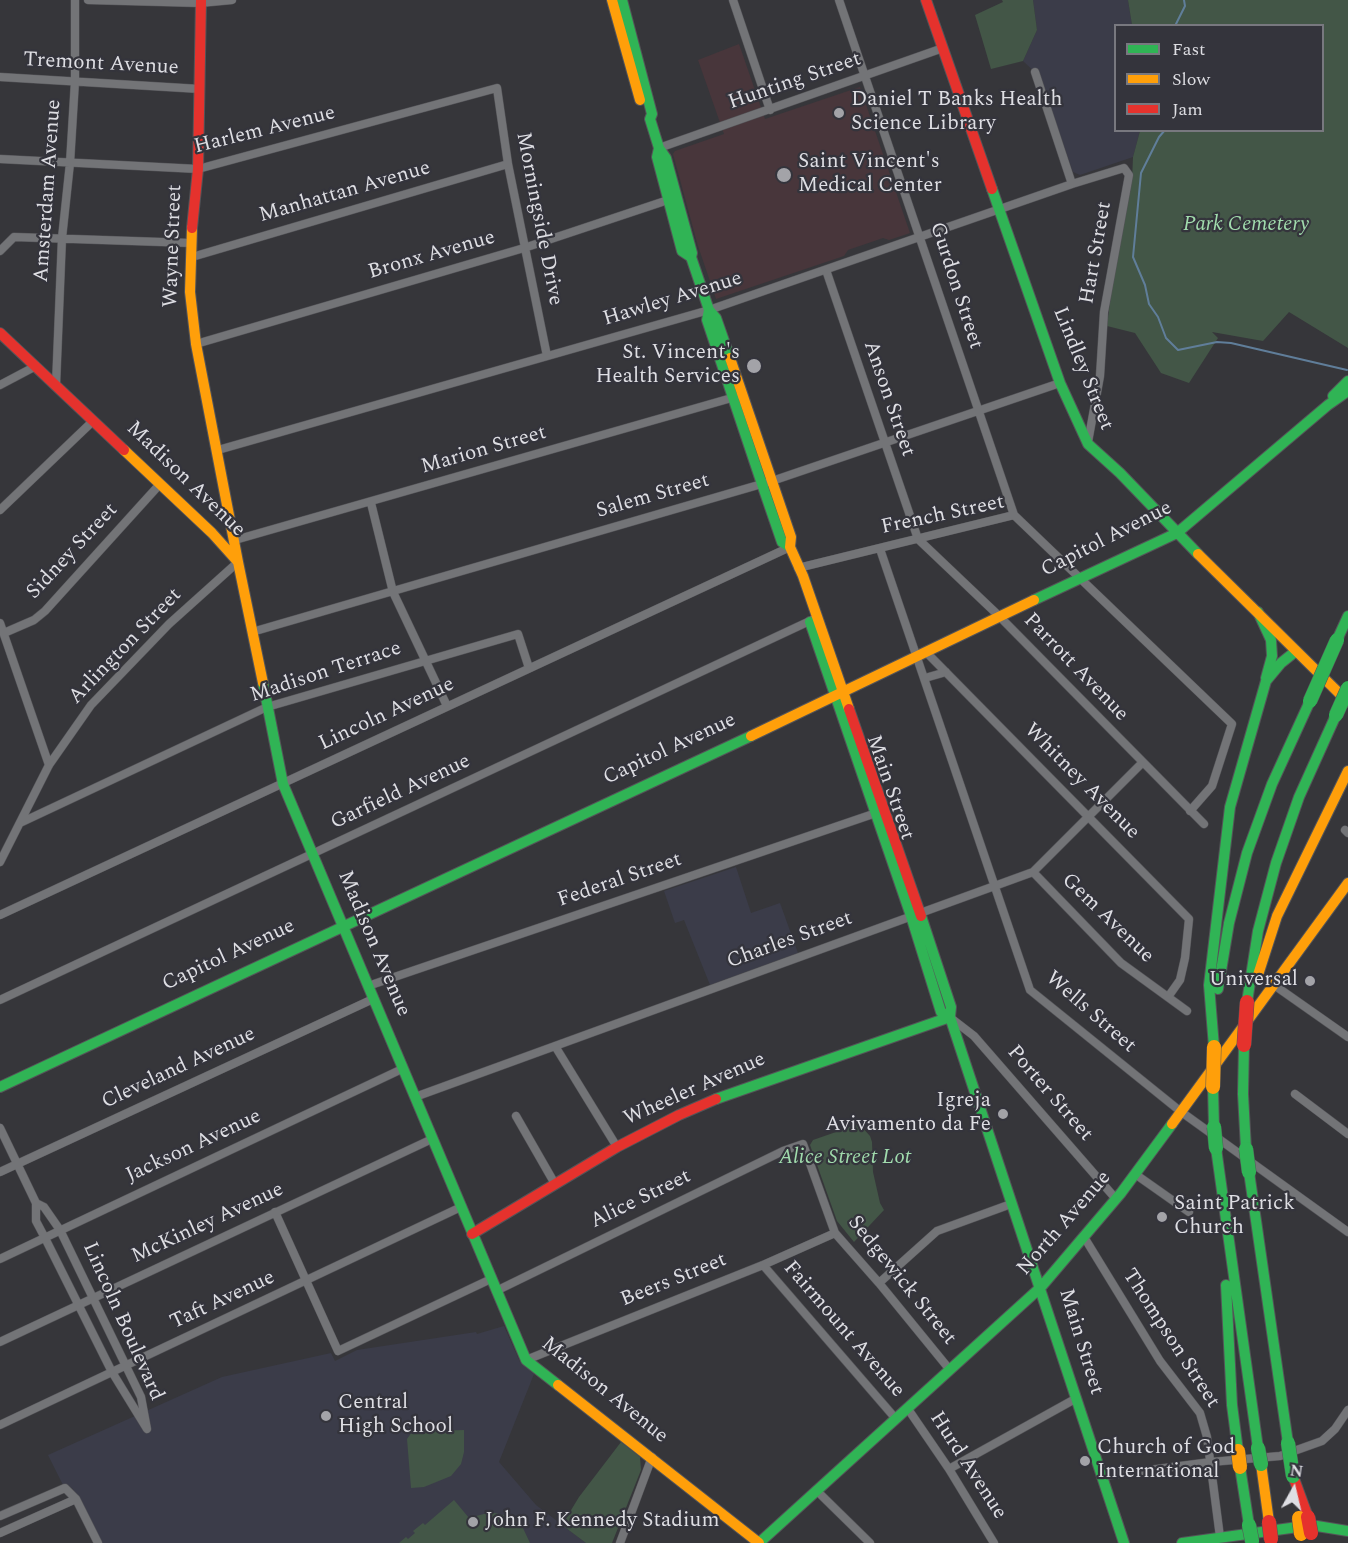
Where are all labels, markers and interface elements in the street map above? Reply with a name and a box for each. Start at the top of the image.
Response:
legend [1114,24,1324,132]
text: Fast [1172,36,1205,63]
street label: Hunting Street [725,47,865,117]
street label: Tremont Avenue [23,48,179,82]
text: Slow [1172,66,1210,93]
place label: Daniel T Banks Health Science Library [851,88,1062,138]
text: Jam [1172,96,1203,123]
street label: Amsterdam Avenue [30,99,68,283]
street label: Harlem Avenue [192,101,338,161]
marker: Daniel T Banks Health Science Library [832,106,846,120]
street label: Morningside Drive [509,130,567,308]
place label: Saint Vincent's Medical Center [798,150,942,200]
street label: Manhattan Avenue [256,157,434,229]
marker: Saint Vincent's Medical Center [775,166,793,184]
street label: Wayne Street [159,184,189,308]
street label: Hart Street [1076,200,1118,306]
park label: Park Cemetery [1183,213,1309,239]
street label: Gurdon Street [923,219,987,353]
street label: Bronx Avenue [366,226,498,286]
street label: Hawley Avenue [600,267,746,333]
street label: Lindley Street [1046,304,1118,434]
street label: Anson Street [856,338,920,460]
place label: St. Vincent's Health Services [595,341,740,391]
marker: St. Vincent's Health Services [745,357,763,375]
street label: Madison Avenue [120,417,250,543]
street label: Marion Street [418,421,550,481]
street label: Salem Street [594,469,712,525]
street label: French Street [879,491,1007,541]
street label: Capitol Avenue [1037,496,1177,584]
street label: Sidney Street [22,499,124,605]
street label: Arlington Street [64,584,188,710]
street label: Parrott Avenue [1017,609,1133,727]
street label: Madison Terrace [247,637,405,709]
street label: Lincoln Avenue [315,673,459,757]
street label: Capitol Avenue [600,708,740,792]
street label: Whitney Avenue [1018,719,1144,845]
street label: Main Street [859,732,919,844]
street label: Garfield Avenue [327,750,475,836]
street label: Federal Street [555,848,685,914]
street label: Madison Avenue [331,867,415,1021]
street label: Gem Avenue [1055,869,1159,969]
street label: Charles Street [724,907,856,975]
street label: Capitol Avenue [159,914,299,998]
street label: Wells Street [1039,967,1141,1059]
place label: Universal [1209,968,1298,994]
marker: Universal [1303,974,1317,988]
street label: Cleveland Avenue [98,1022,260,1116]
street label: Porter Street [1000,1041,1098,1147]
street label: Wheeler Avenue [620,1047,770,1133]
place label: Igreja Avivamento da Fe [825,1089,991,1139]
street label: Jackson Avenue [122,1105,266,1189]
marker: Igreja Avivamento da Fe [996,1107,1010,1121]
park label: Alice Street Lot [779,1146,911,1172]
street label: Alice Street [587,1165,695,1235]
street label: North Avenue [1013,1166,1117,1282]
street label: McKinley Avenue [128,1178,288,1270]
place label: Saint Patrick Church [1174,1192,1295,1242]
marker: Saint Patrick Church [1155,1210,1169,1224]
street label: Sedgewick Street [841,1211,961,1351]
street label: Lincoln Boulevard [76,1239,168,1405]
street label: Beers Street [617,1248,731,1314]
street label: Fairmount Avenue [777,1256,909,1404]
street label: Thompson Street [1116,1265,1224,1413]
street label: Taft Avenue [167,1266,279,1336]
street label: Main Street [1052,1286,1108,1398]
street label: Madison Avenue [535,1332,673,1450]
place label: Central High School [338,1391,453,1441]
street label: Hurd Avenue [923,1407,1011,1525]
marker: Central High School [319,1409,333,1423]
place label: Church of God International [1097,1436,1235,1486]
marker: Church of God International [1078,1454,1092,1468]
text: N [1288,1458,1305,1484]
north arrow [1264,1459,1324,1519]
place label: John F. Kennedy Stadium [485,1509,719,1535]
marker: John F. Kennedy Stadium [466,1515,480,1529]

